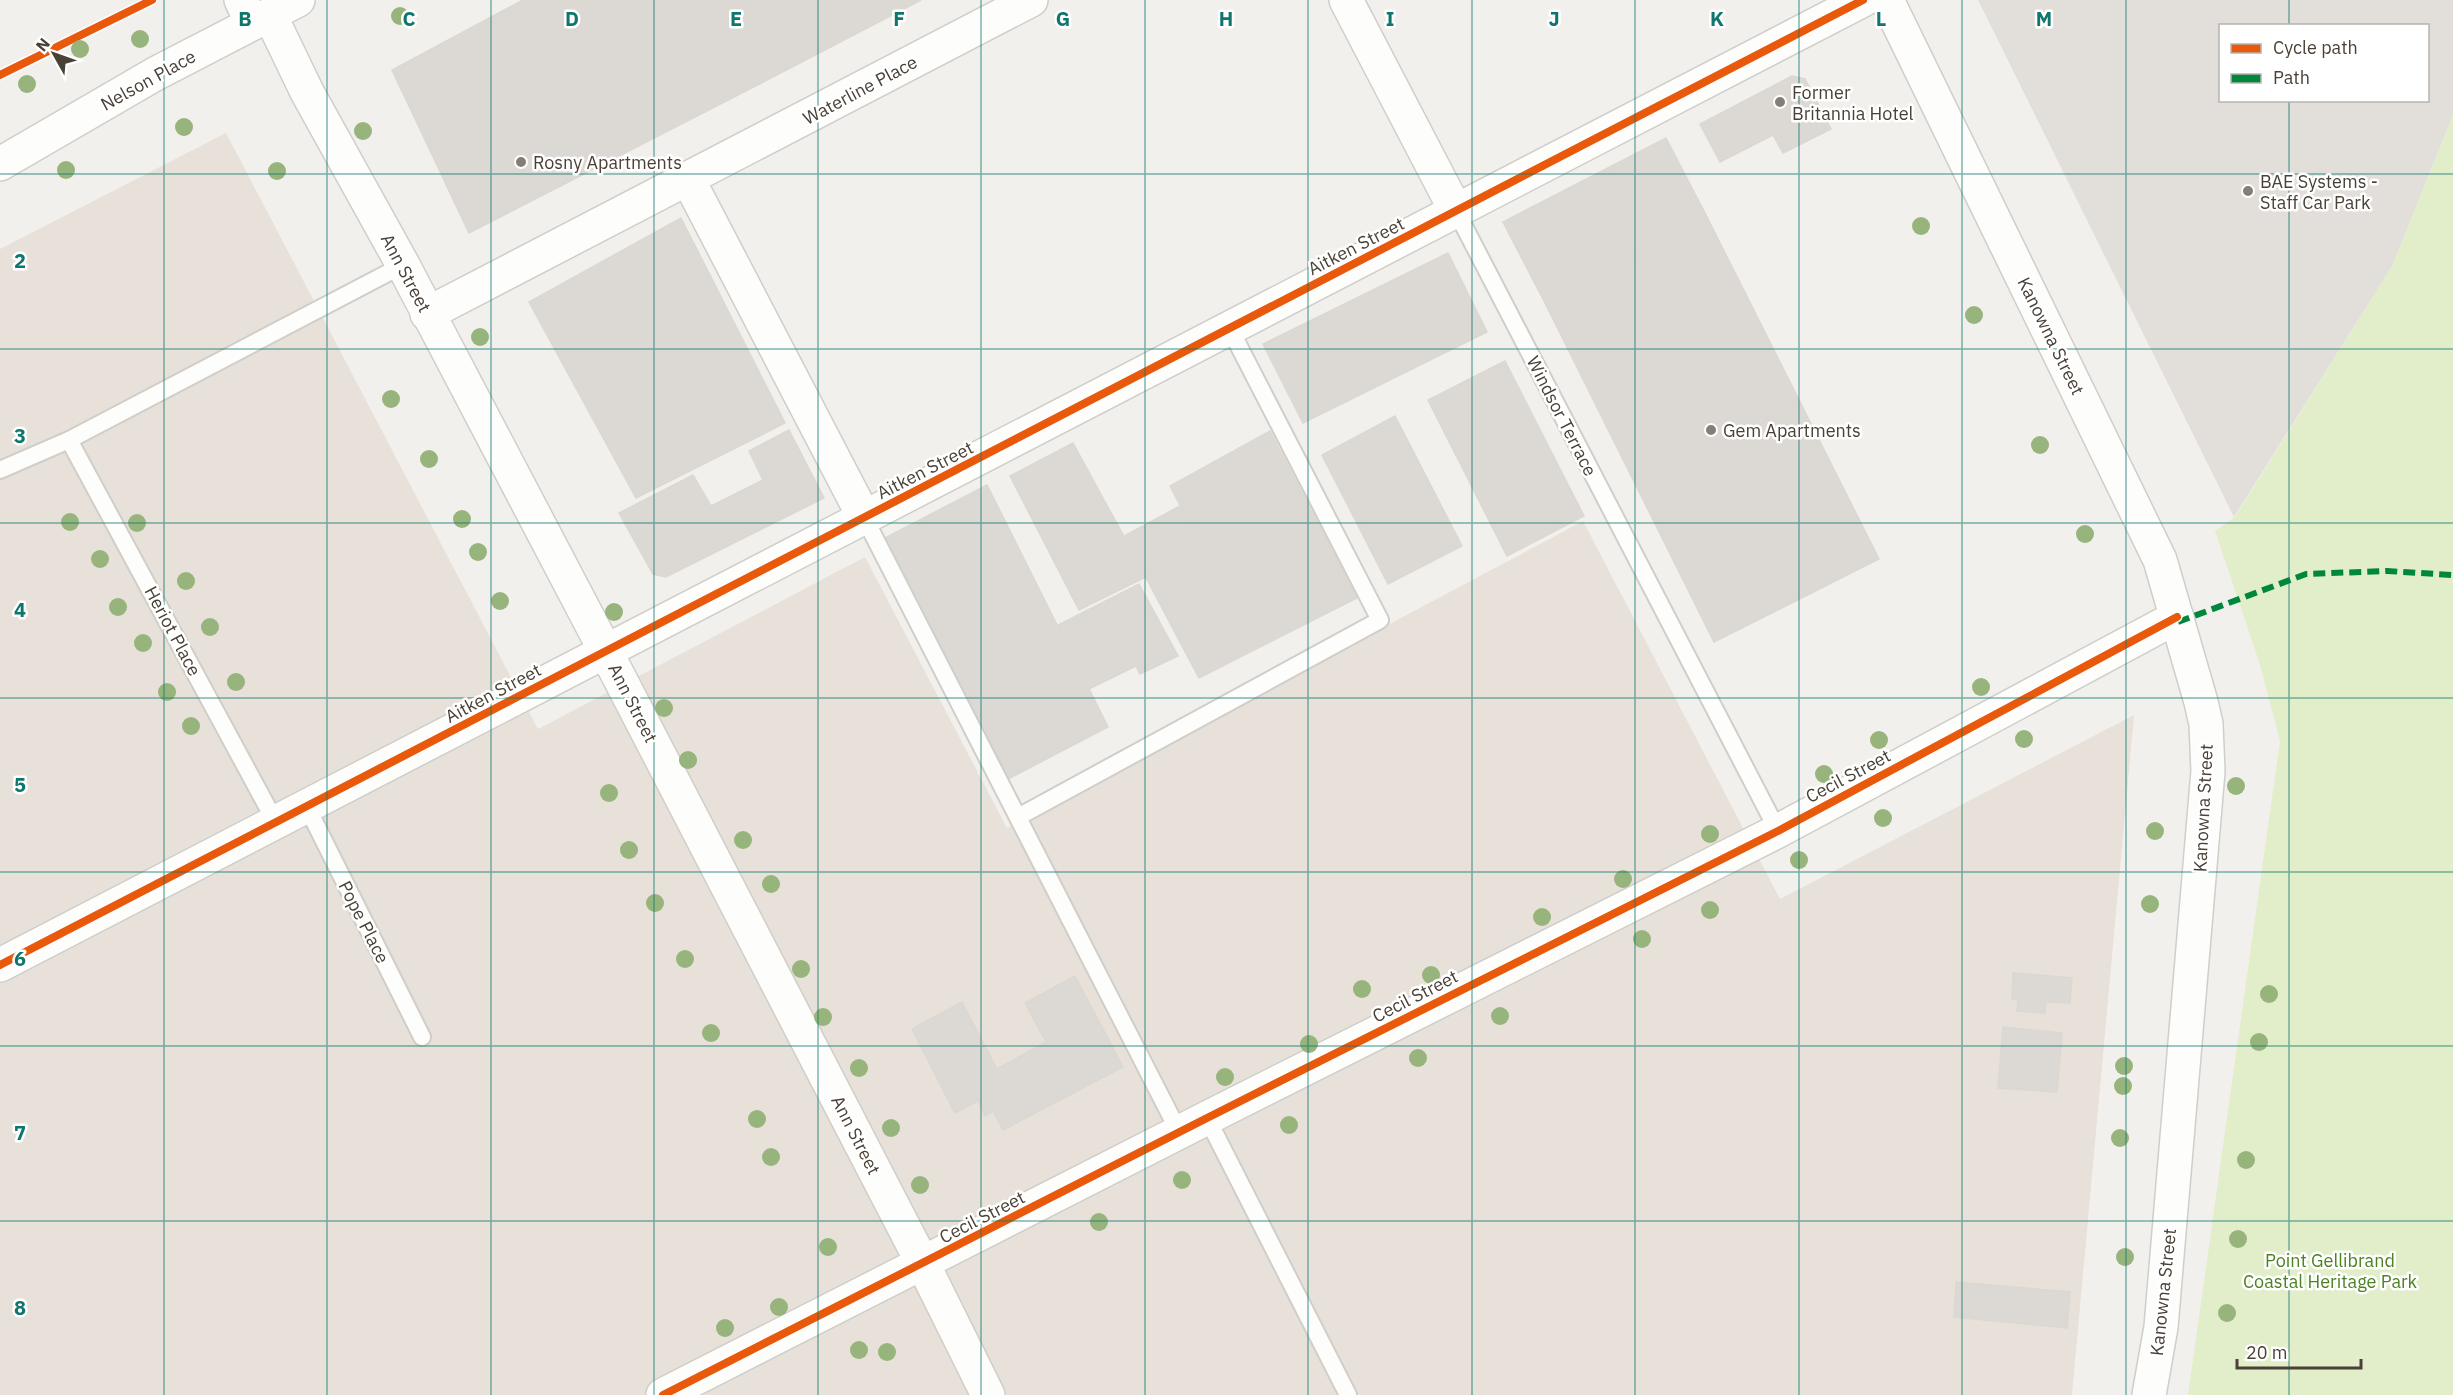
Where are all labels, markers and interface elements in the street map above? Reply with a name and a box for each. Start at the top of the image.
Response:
text: B [238,5,252,32]
text: C [402,5,416,32]
text: D [565,5,579,32]
text: E [730,5,742,32]
text: F [893,5,905,32]
text: G [1056,5,1070,32]
text: H [1219,5,1233,32]
text: I [1386,5,1394,32]
text: J [1548,5,1560,32]
text: K [1710,5,1724,32]
text: L [1876,5,1886,32]
text: M [2036,5,2052,32]
north arrow [24,24,84,84]
legend [2219,24,2429,102]
text: N [31,33,54,55]
text: Cycle path [2273,36,2358,59]
street label: Nelson Place [96,44,200,116]
street label: Waterline Place [799,50,921,130]
text: Path [2273,66,2310,89]
place label: Former Britannia Hotel [1792,81,1914,125]
marker: Former Britannia Hotel [1773,95,1787,109]
place label: Rosny Apartments [533,151,682,174]
marker: Rosny Apartments [514,155,528,169]
place label: BAE Systems - Staff Car Park [2260,170,2378,214]
marker: BAE Systems - Staff Car Park [2241,184,2255,198]
street label: Aitken Street [1304,212,1408,280]
street label: Ann Street [376,230,436,316]
text: 2 [14,247,26,274]
street label: Kanowna Street [2013,273,2089,399]
street label: Windsor Terrace [1522,352,1602,480]
place label: Gem Apartments [1723,419,1861,442]
text: 3 [14,422,26,449]
marker: Gem Apartments [1704,423,1718,437]
street label: Aitken Street [873,436,977,504]
street label: Heriot Place [140,582,206,680]
text: 4 [14,596,26,623]
street label: Aitken Street [441,658,545,728]
street label: Ann Street [603,660,663,746]
street label: Kanowna Street [2188,743,2218,873]
street label: Cecil Street [1801,744,1895,808]
text: 5 [14,771,26,798]
street label: Pope Place [333,877,395,967]
text: 6 [14,945,26,972]
street label: Cecil Street [1368,965,1462,1027]
street label: Ann Street [826,1092,886,1178]
text: 7 [14,1119,26,1146]
street label: Cecil Street [935,1186,1029,1248]
street label: Kanowna Street [2145,1227,2181,1357]
park label: Point Gellibrand Coastal Heritage Park [2243,1249,2418,1293]
text: 8 [14,1294,26,1321]
scale bar [2237,1332,2362,1370]
text: 20 m [2246,1341,2288,1364]

